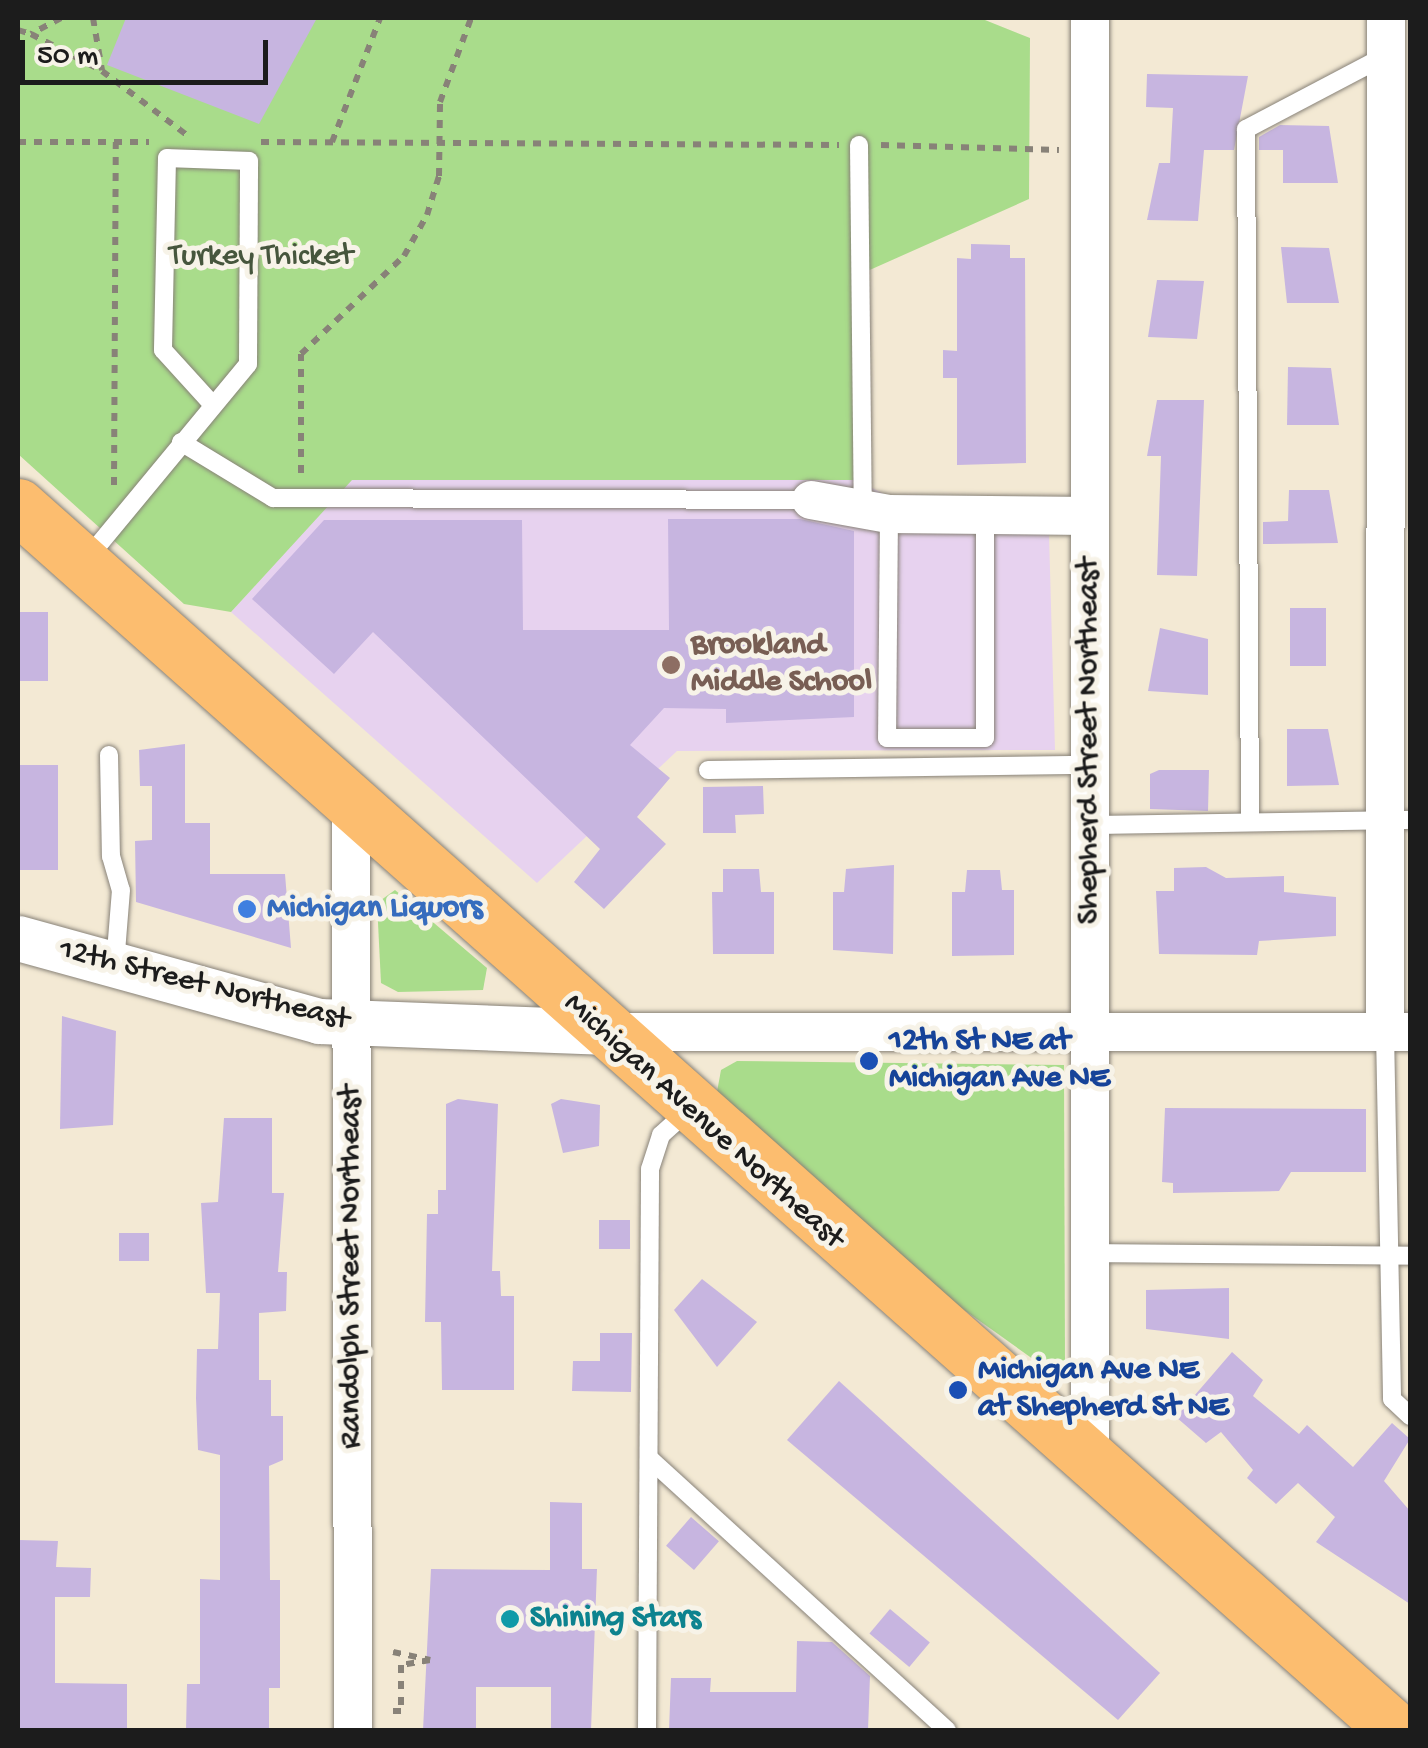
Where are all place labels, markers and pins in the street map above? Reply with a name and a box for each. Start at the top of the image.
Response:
place label: Brookland Middle School [691,628,872,703]
marker: Brookland Middle School [660,654,682,676]
place label: Michigan Liquors [267,890,482,928]
marker: Michigan Liquors [236,898,258,920]
place label: 12th St NE at Michigan Ave NE [889,1024,1110,1099]
marker: 12th St NE at Michigan Ave NE [858,1050,880,1072]
place label: Michigan Ave NE at Shepherd St NE [978,1353,1228,1428]
marker: Michigan Ave NE at Shepherd St NE [947,1379,969,1401]
place label: Shining Stars [530,1600,701,1638]
marker: Shining Stars [499,1608,521,1630]

